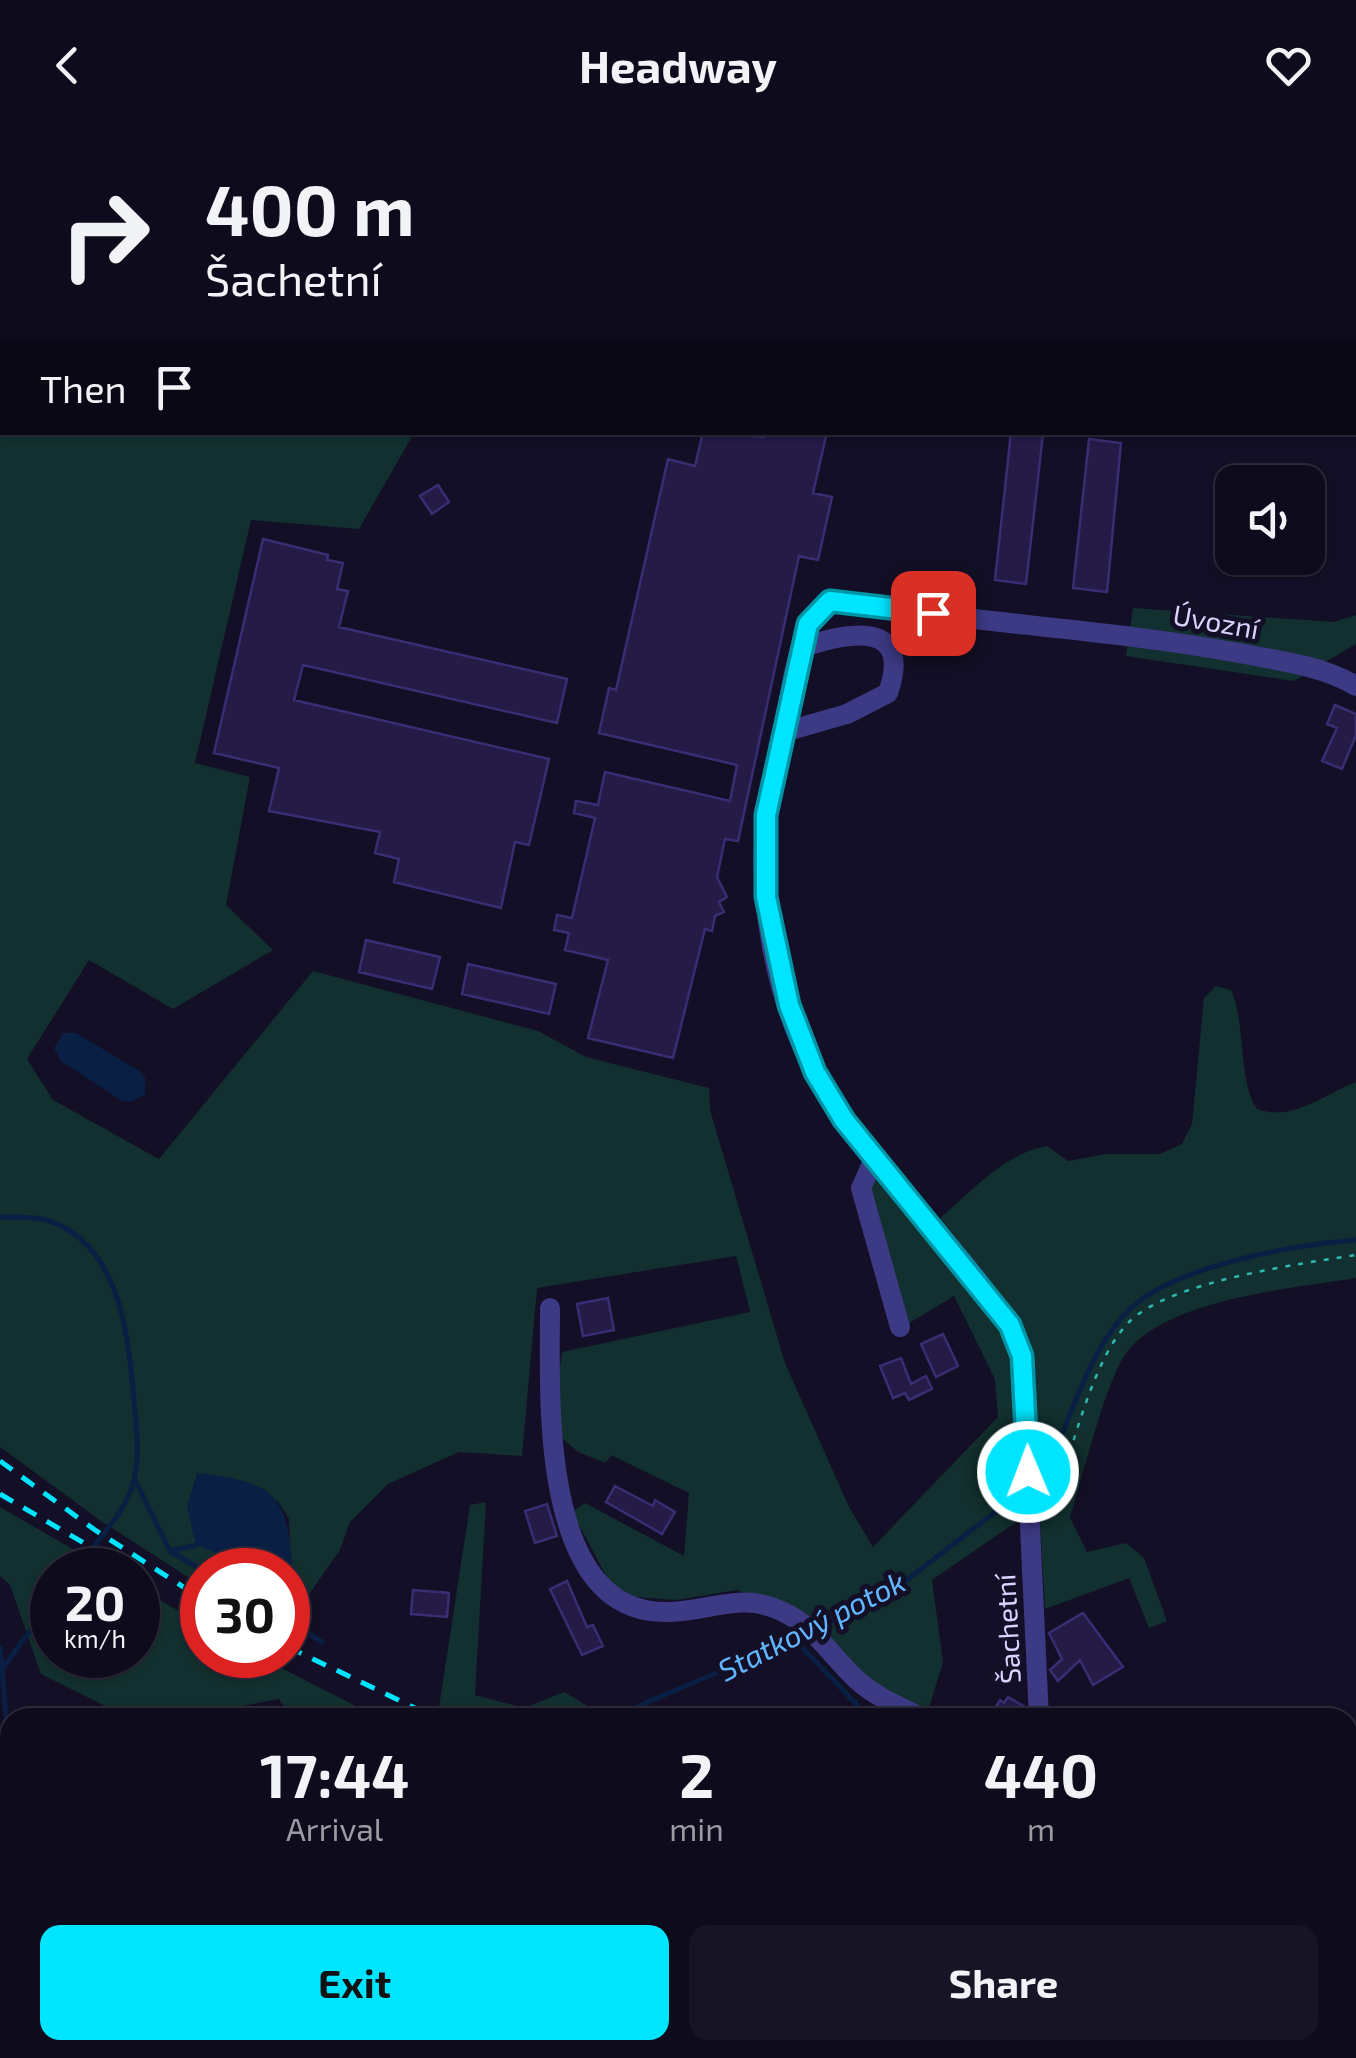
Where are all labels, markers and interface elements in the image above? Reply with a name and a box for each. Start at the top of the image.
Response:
icon: back [40,38,95,93]
text: Headway [579,38,777,92]
icon: heart [1261,38,1316,93]
text: 400 m [205,166,415,250]
icon: right [40,170,170,300]
text: Šachetní [205,251,382,305]
icon: arrive [147,360,202,415]
text: Then [40,365,127,411]
map controls [1215,465,1325,575]
button: sound [1215,465,1325,575]
pin [891,571,976,656]
icon: arrive [906,586,961,641]
street label: Úvozní [1170,597,1263,645]
position arrow [976,1420,1080,1524]
speed limit sign: 30 [180,1548,310,1678]
water label: Statkový potok [711,1562,911,1689]
text: 20 [65,1571,125,1631]
street label: Šachetní [987,1572,1027,1685]
text: km/h [64,1623,126,1653]
text: 17:44 [260,1738,409,1810]
text: 2 [679,1738,714,1810]
text: 440 [984,1738,1098,1810]
text: Arrival [286,1809,383,1847]
text: min [669,1809,724,1847]
text: m [1027,1809,1055,1847]
button: Exit [40,1925,669,2040]
button: Share [689,1925,1318,2040]

